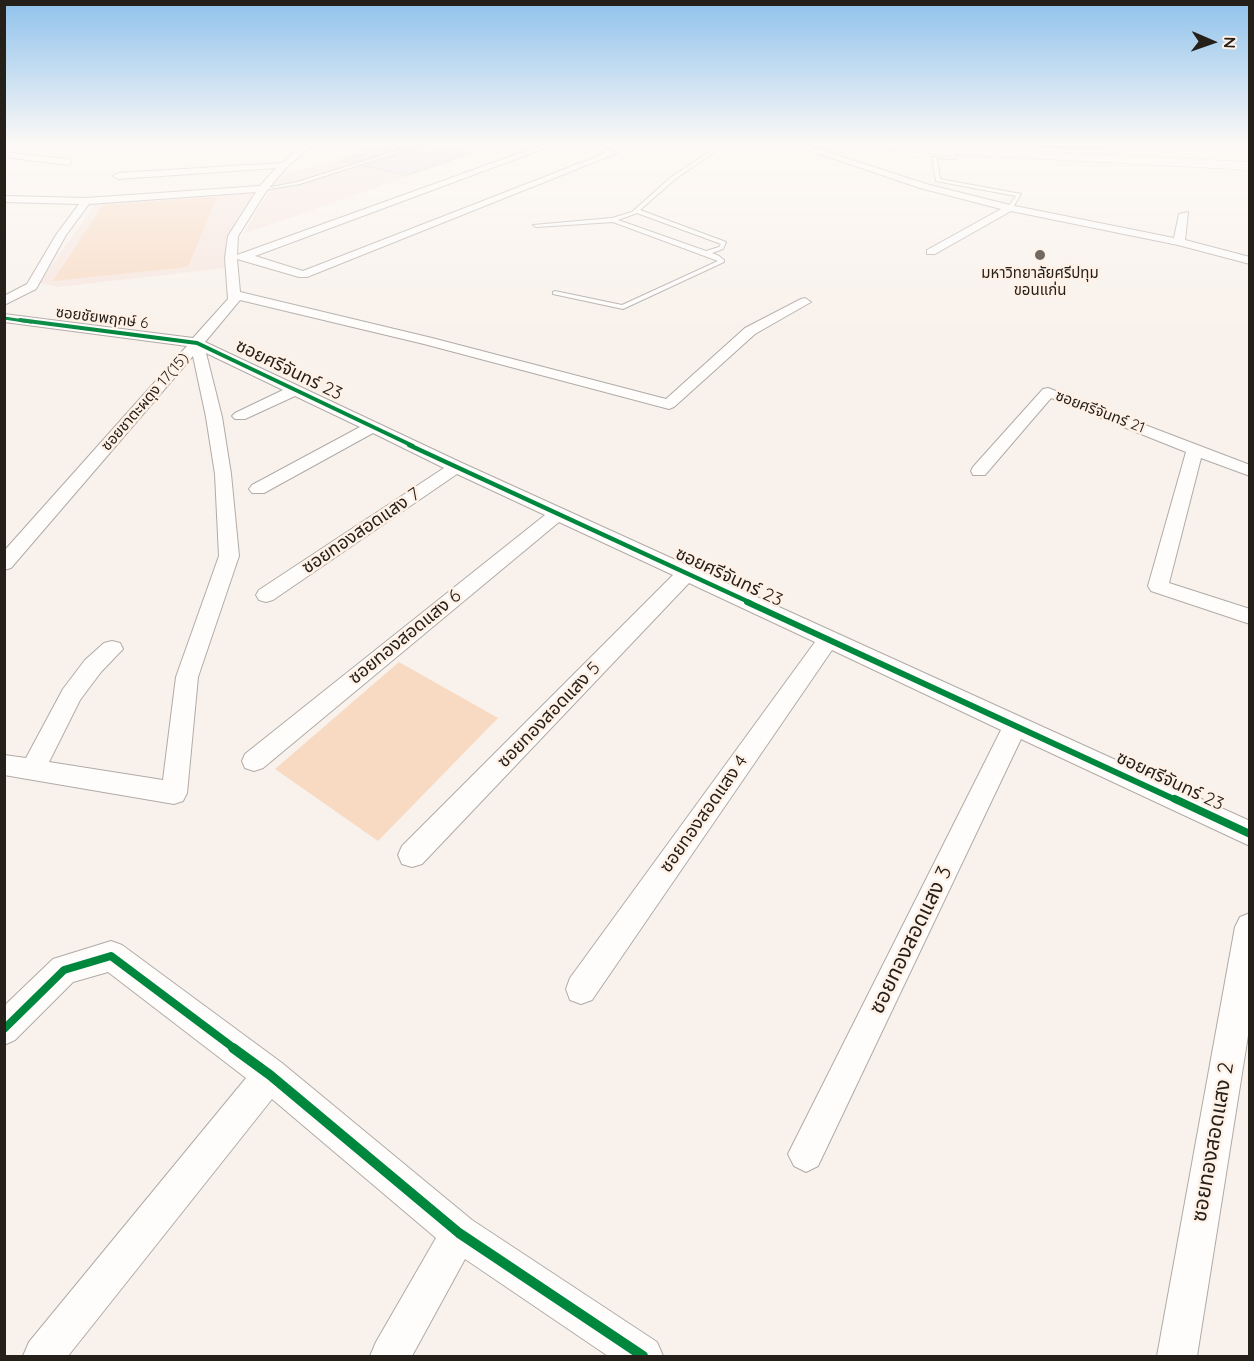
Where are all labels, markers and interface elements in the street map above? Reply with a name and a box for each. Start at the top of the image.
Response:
north arrow [1182,12,1242,72]
text: N [1220,36,1240,49]
marker: มหาวิทยาลัยศรีปทุม ขอนแก่น [1033,248,1047,262]
place label: มหาวิทยาลัยศรีปทุม ขอนแก่น [981,264,1099,299]
street label: ซอยชัยพฤกษ์ 6 [55,303,149,333]
street label: ซอยศรีจันทร์ 23 [232,335,346,405]
street label: ซอยชาตะผดุง 17(15) [97,349,193,455]
street label: ซอยศรีจันทร์ 21 [1053,387,1147,437]
street label: ซอยทองสอดแสง 7 [298,484,424,578]
street label: ซอยศรีจันทร์ 23 [672,543,786,611]
street label: ซอยทองสอดแสง 6 [344,585,466,689]
street label: ซอยทองสอดแสง 5 [493,658,605,772]
street label: ซอยศรีจันทร์ 23 [1113,747,1227,815]
street label: ซอยทองสอดแสง 4 [656,751,752,877]
street label: ซอยทองสอดแสง 3 [864,862,958,1018]
street label: ซอยทองสอดแสง 2 [1187,1060,1239,1224]

